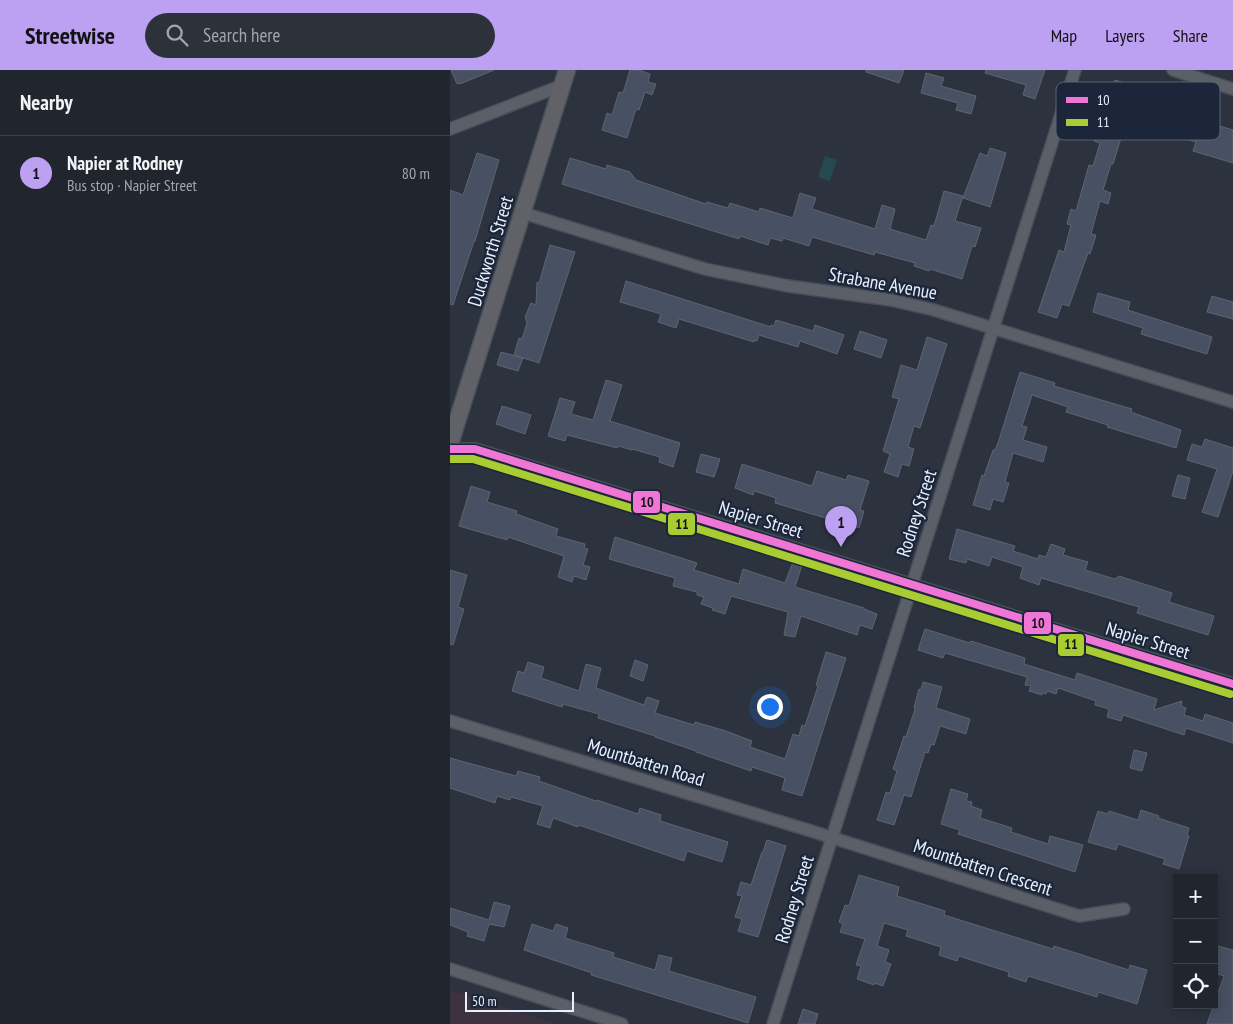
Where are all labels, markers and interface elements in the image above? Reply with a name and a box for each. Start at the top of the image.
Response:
search box [145,13,495,58]
text: Streetwise [25,20,115,51]
icon: search [163,21,191,49]
text: Search here [203,23,280,47]
text: Map [1051,24,1077,47]
text: Layers [1105,24,1145,47]
text: Share [1173,24,1208,47]
legend [1056,82,1220,140]
text: Nearby [20,89,73,116]
text: 10 [1097,91,1110,109]
text: 11 [1097,113,1110,131]
text: Napier at Rodney [67,151,183,175]
text: 1 [32,163,40,183]
text: 80 m [402,163,430,183]
text: Bus stop · Napier Street [67,175,197,195]
street label: Duckworth Street [462,192,518,309]
street label: Strabane Avenue [827,262,939,304]
street label: Rodney Street [891,465,942,560]
line badge: 10 [632,490,661,514]
text: 10 [640,493,654,511]
street label: Napier Street [716,495,807,543]
pin: 1 [825,506,857,547]
line badge: 11 [667,512,696,536]
text: 11 [675,515,689,533]
line badge: 10 [1023,611,1052,635]
text: 10 [1031,614,1045,632]
street label: Napier Street [1103,616,1194,664]
line badge: 11 [1057,633,1085,657]
text: 11 [1064,635,1078,653]
your location [757,694,783,720]
street label: Mountbatten Road [585,733,707,791]
street label: Mountbatten Crescent [911,833,1056,901]
street label: Rodney Street [769,851,819,946]
map controls [1173,874,1218,1009]
button: + [1173,874,1218,919]
button: − [1173,919,1218,964]
button: locate [1173,964,1218,1009]
scale bar [465,989,574,1012]
text: 50 m [472,992,497,1010]

